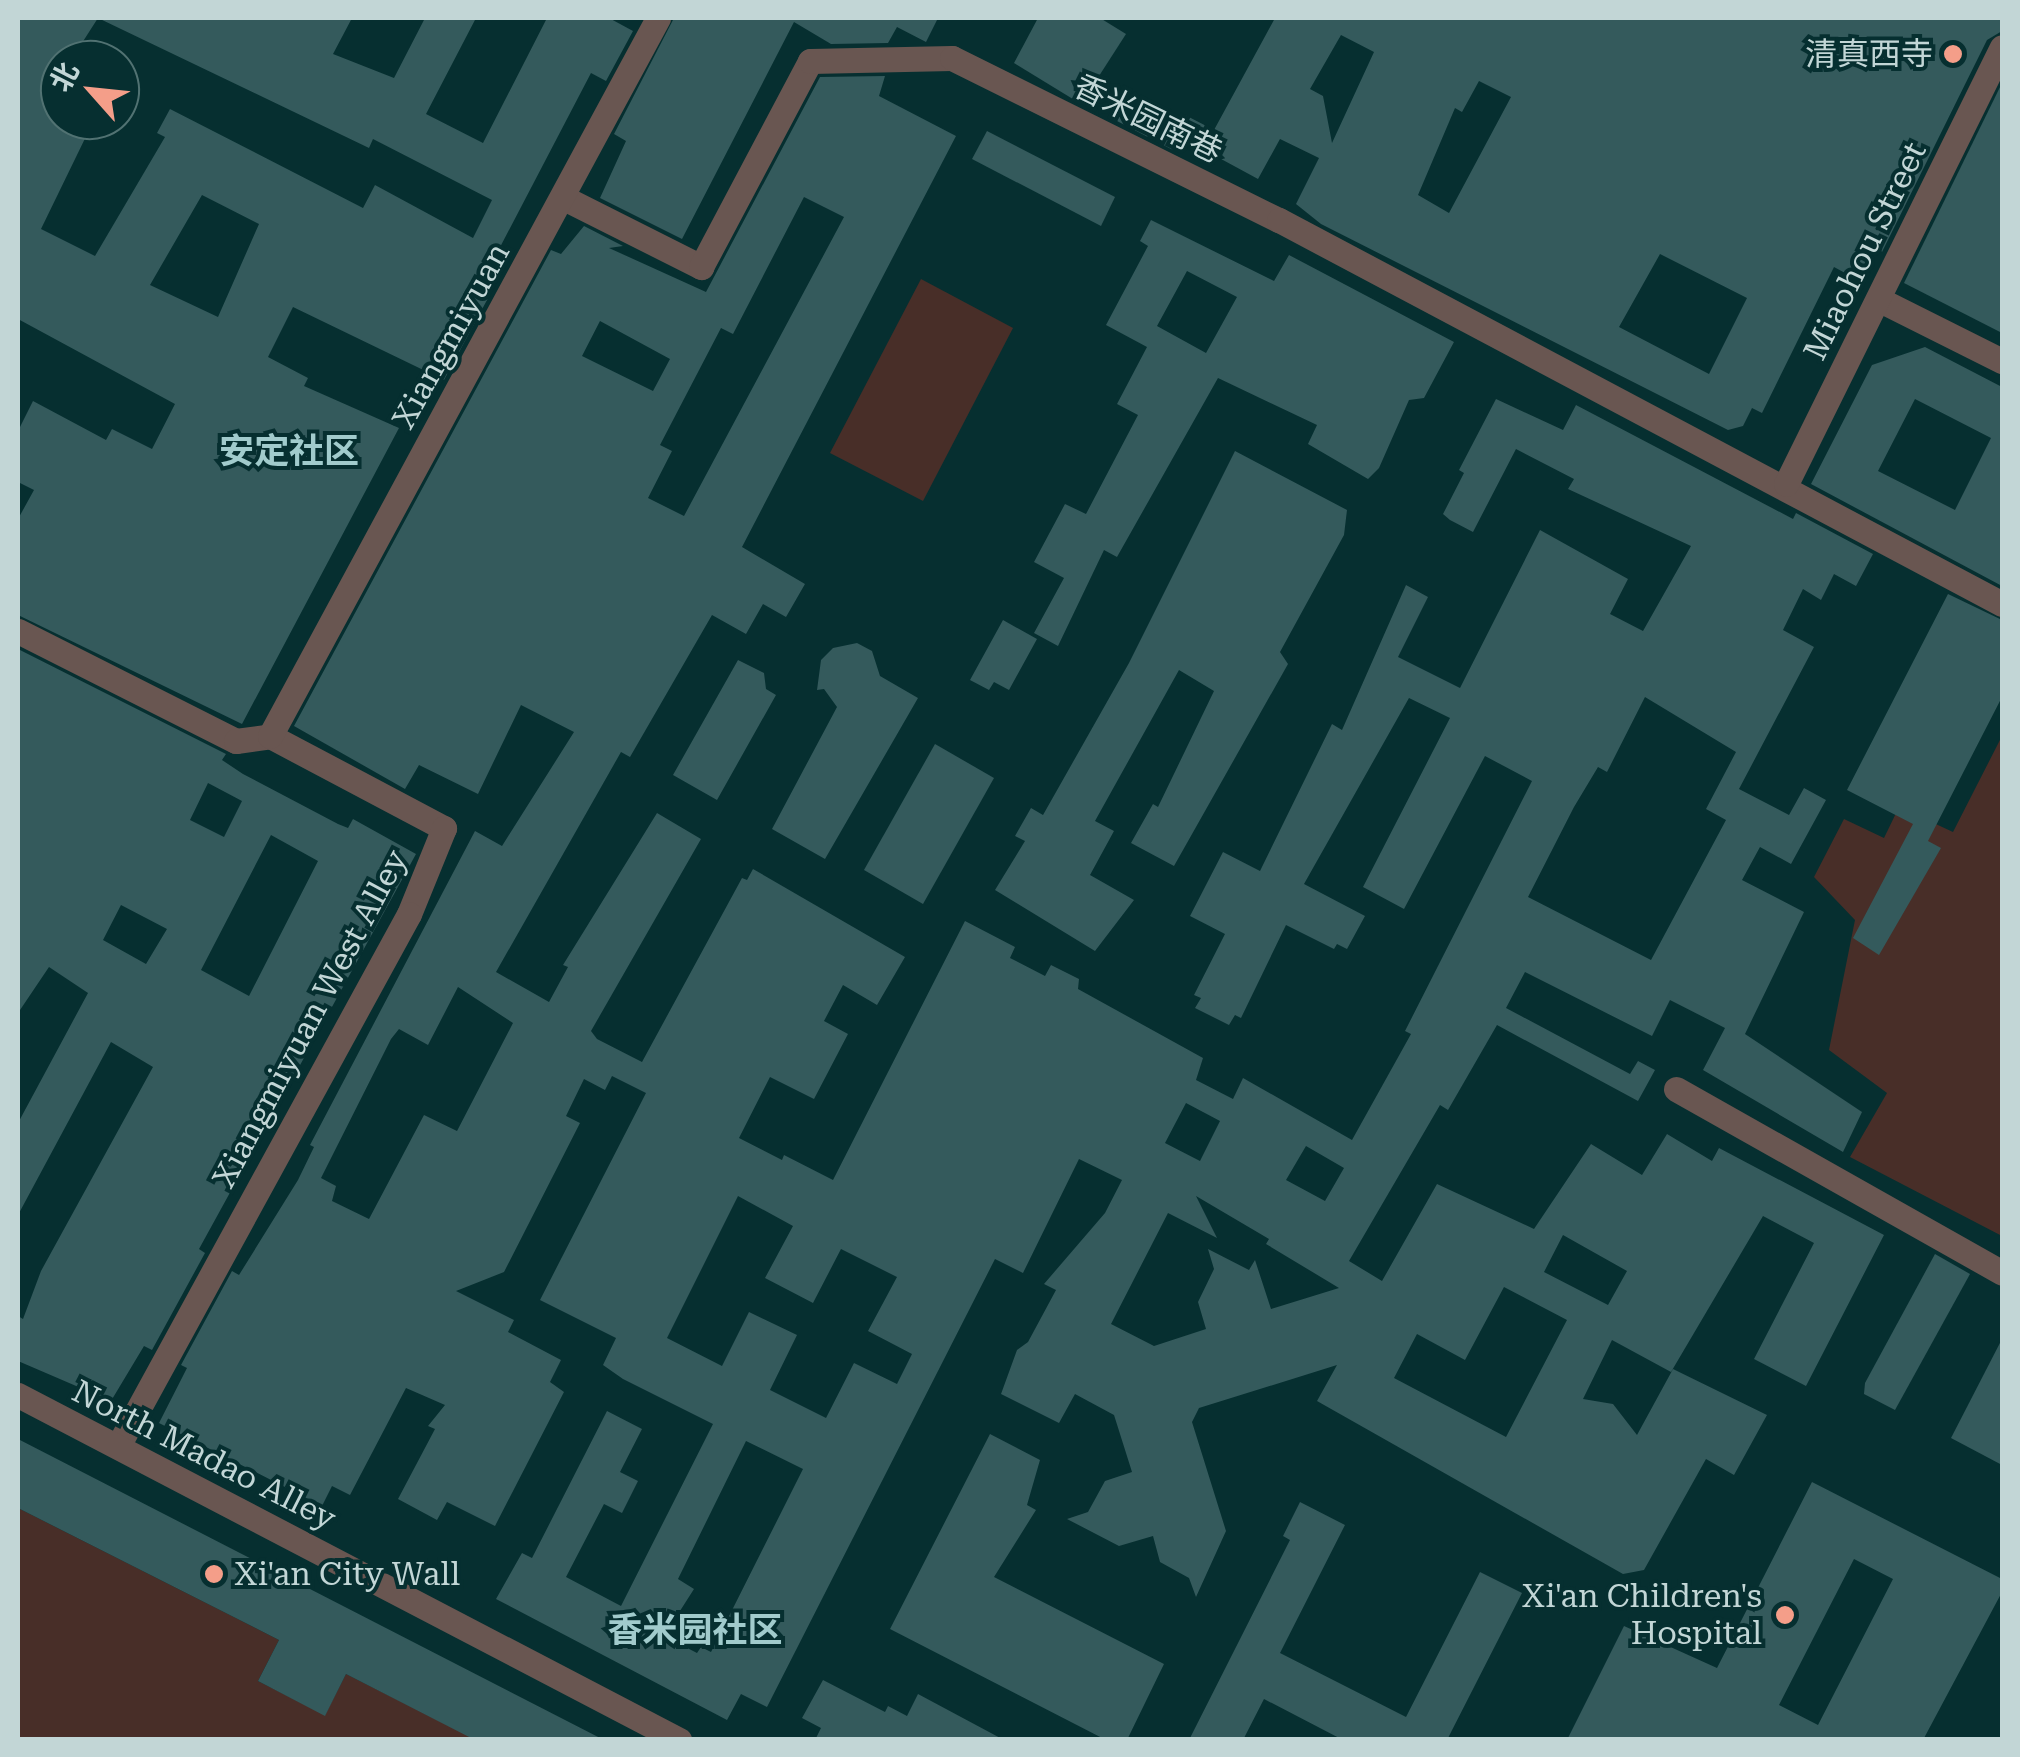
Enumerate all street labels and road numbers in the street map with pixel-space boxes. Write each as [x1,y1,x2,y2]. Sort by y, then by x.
street label: 香米园南巷 [1068,67,1228,171]
street label: Miaohou Street [1796,136,1934,366]
street label: Xiangmiyuan [384,236,518,436]
street label: Xiangmiyuan West Alley [204,843,416,1195]
street label: North Madao Alley [66,1372,342,1538]

